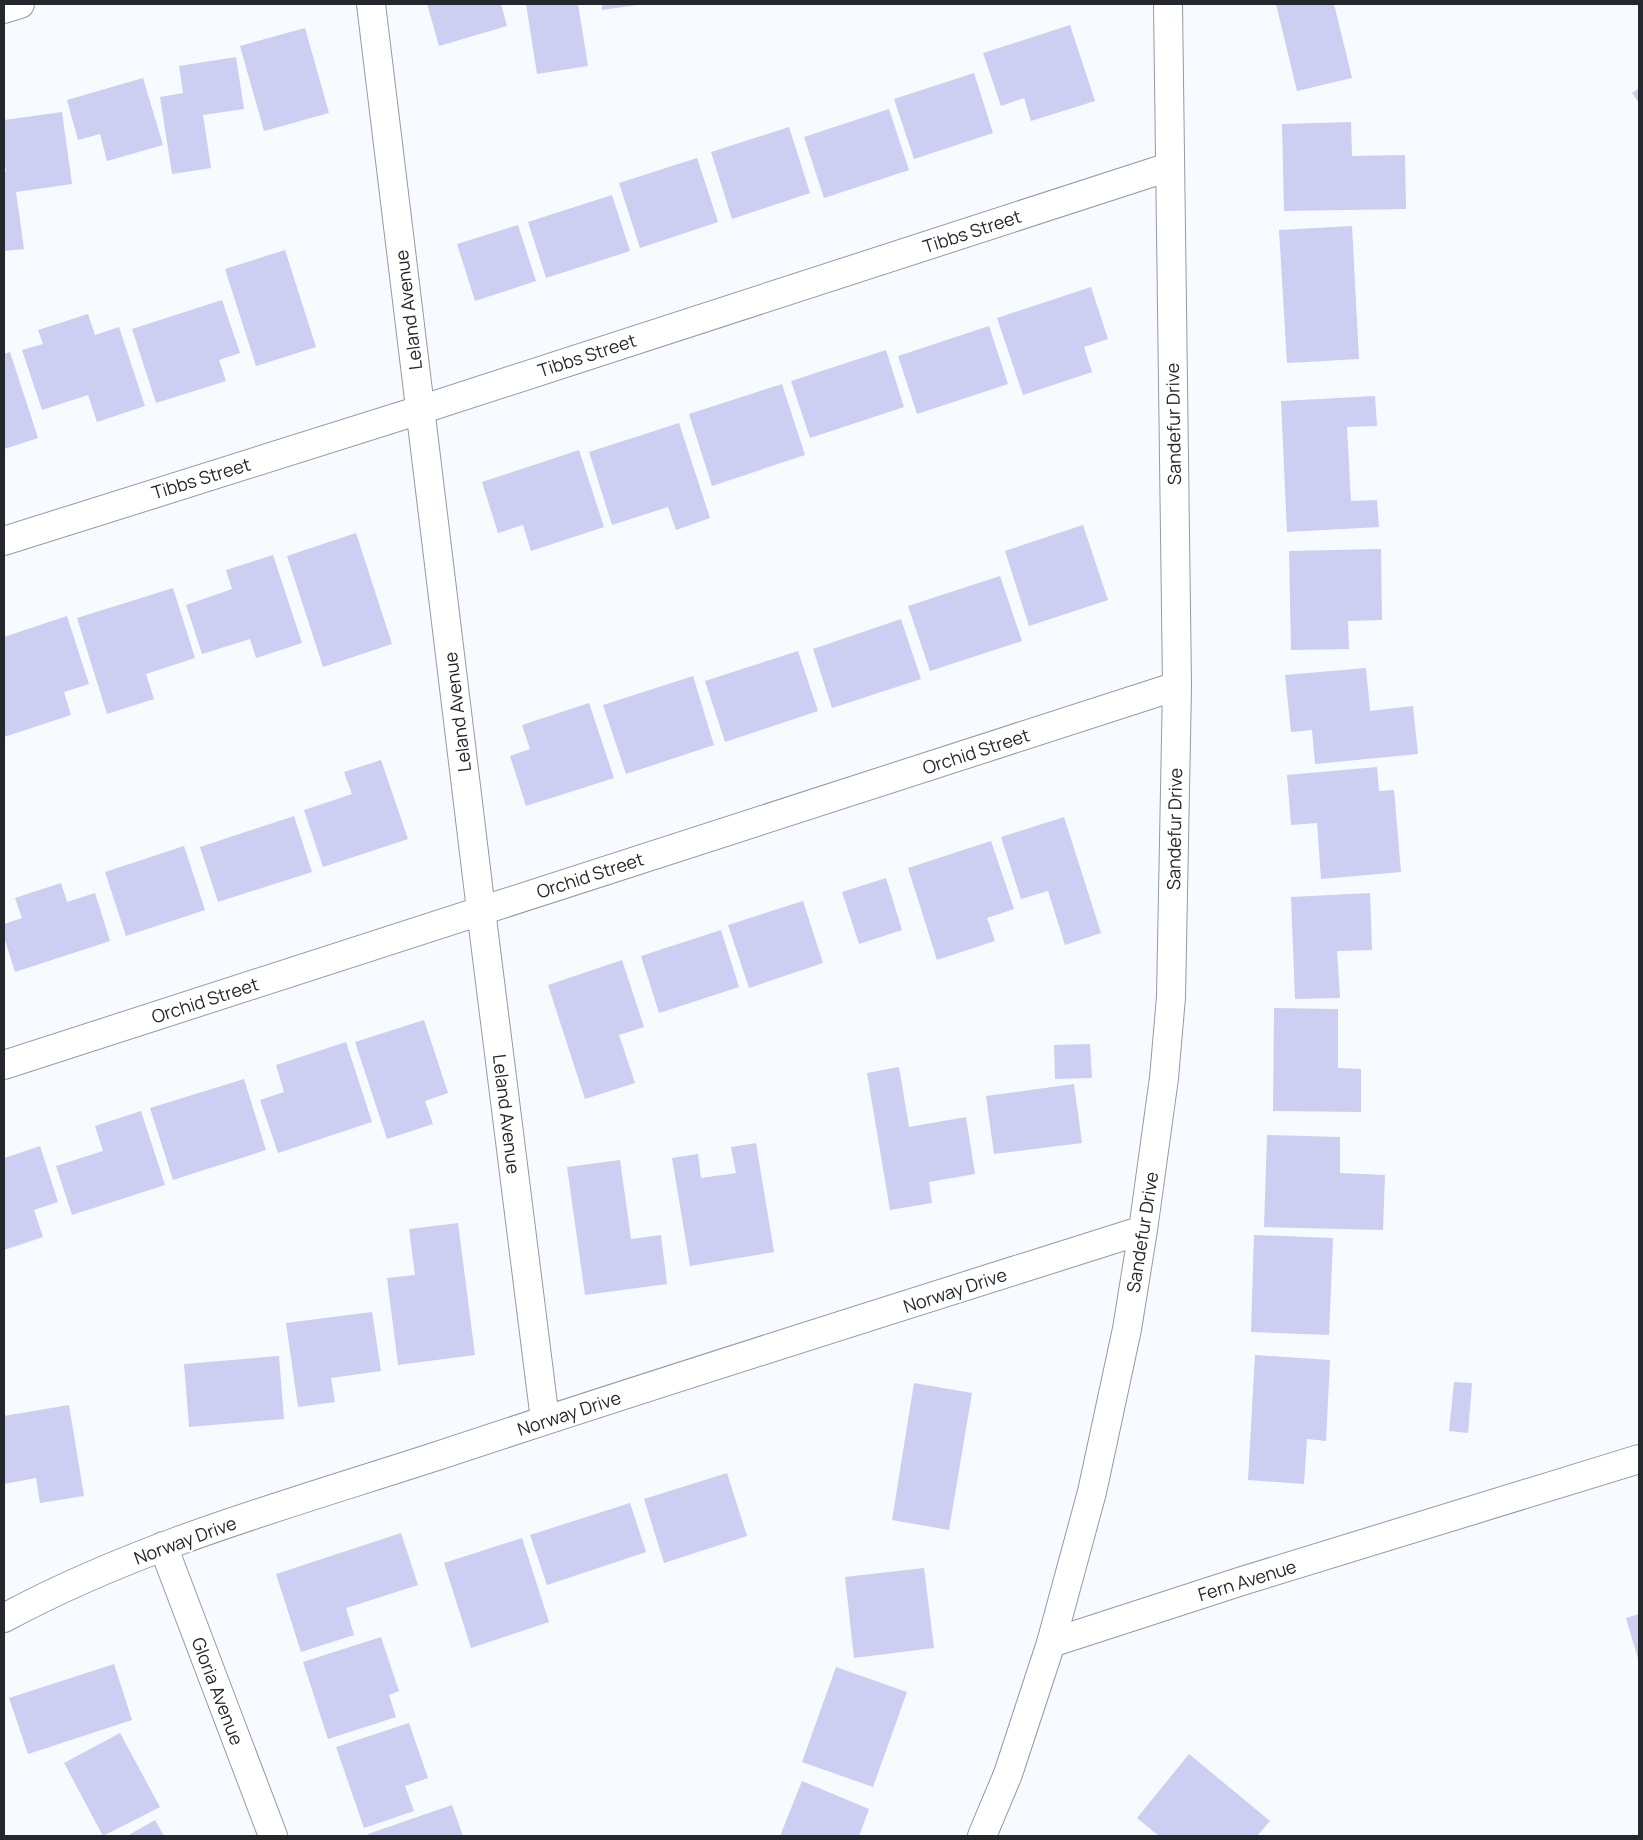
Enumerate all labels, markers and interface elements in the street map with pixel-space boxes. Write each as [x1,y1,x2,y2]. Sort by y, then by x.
street label: Tibbs Street [920,204,1024,258]
street label: Leland Avenue [389,249,427,371]
street label: Tibbs Street [535,328,639,382]
street label: Sandefur Drive [1160,363,1186,485]
street label: Tibbs Street [149,452,253,504]
street label: Leland Avenue [438,651,476,773]
street label: Orchid Street [919,722,1033,780]
street label: Sandefur Drive [1161,768,1187,890]
street label: Orchid Street [533,846,647,904]
street label: Orchid Street [148,971,262,1029]
street label: Leland Avenue [488,1053,526,1175]
street label: Sandefur Drive [1121,1170,1163,1294]
street label: Norway Drive [900,1262,1010,1318]
street label: Norway Drive [514,1385,624,1441]
street label: Norway Drive [130,1510,240,1570]
street label: Fern Avenue [1195,1554,1299,1606]
street label: Gloria Avenue [186,1634,250,1748]

